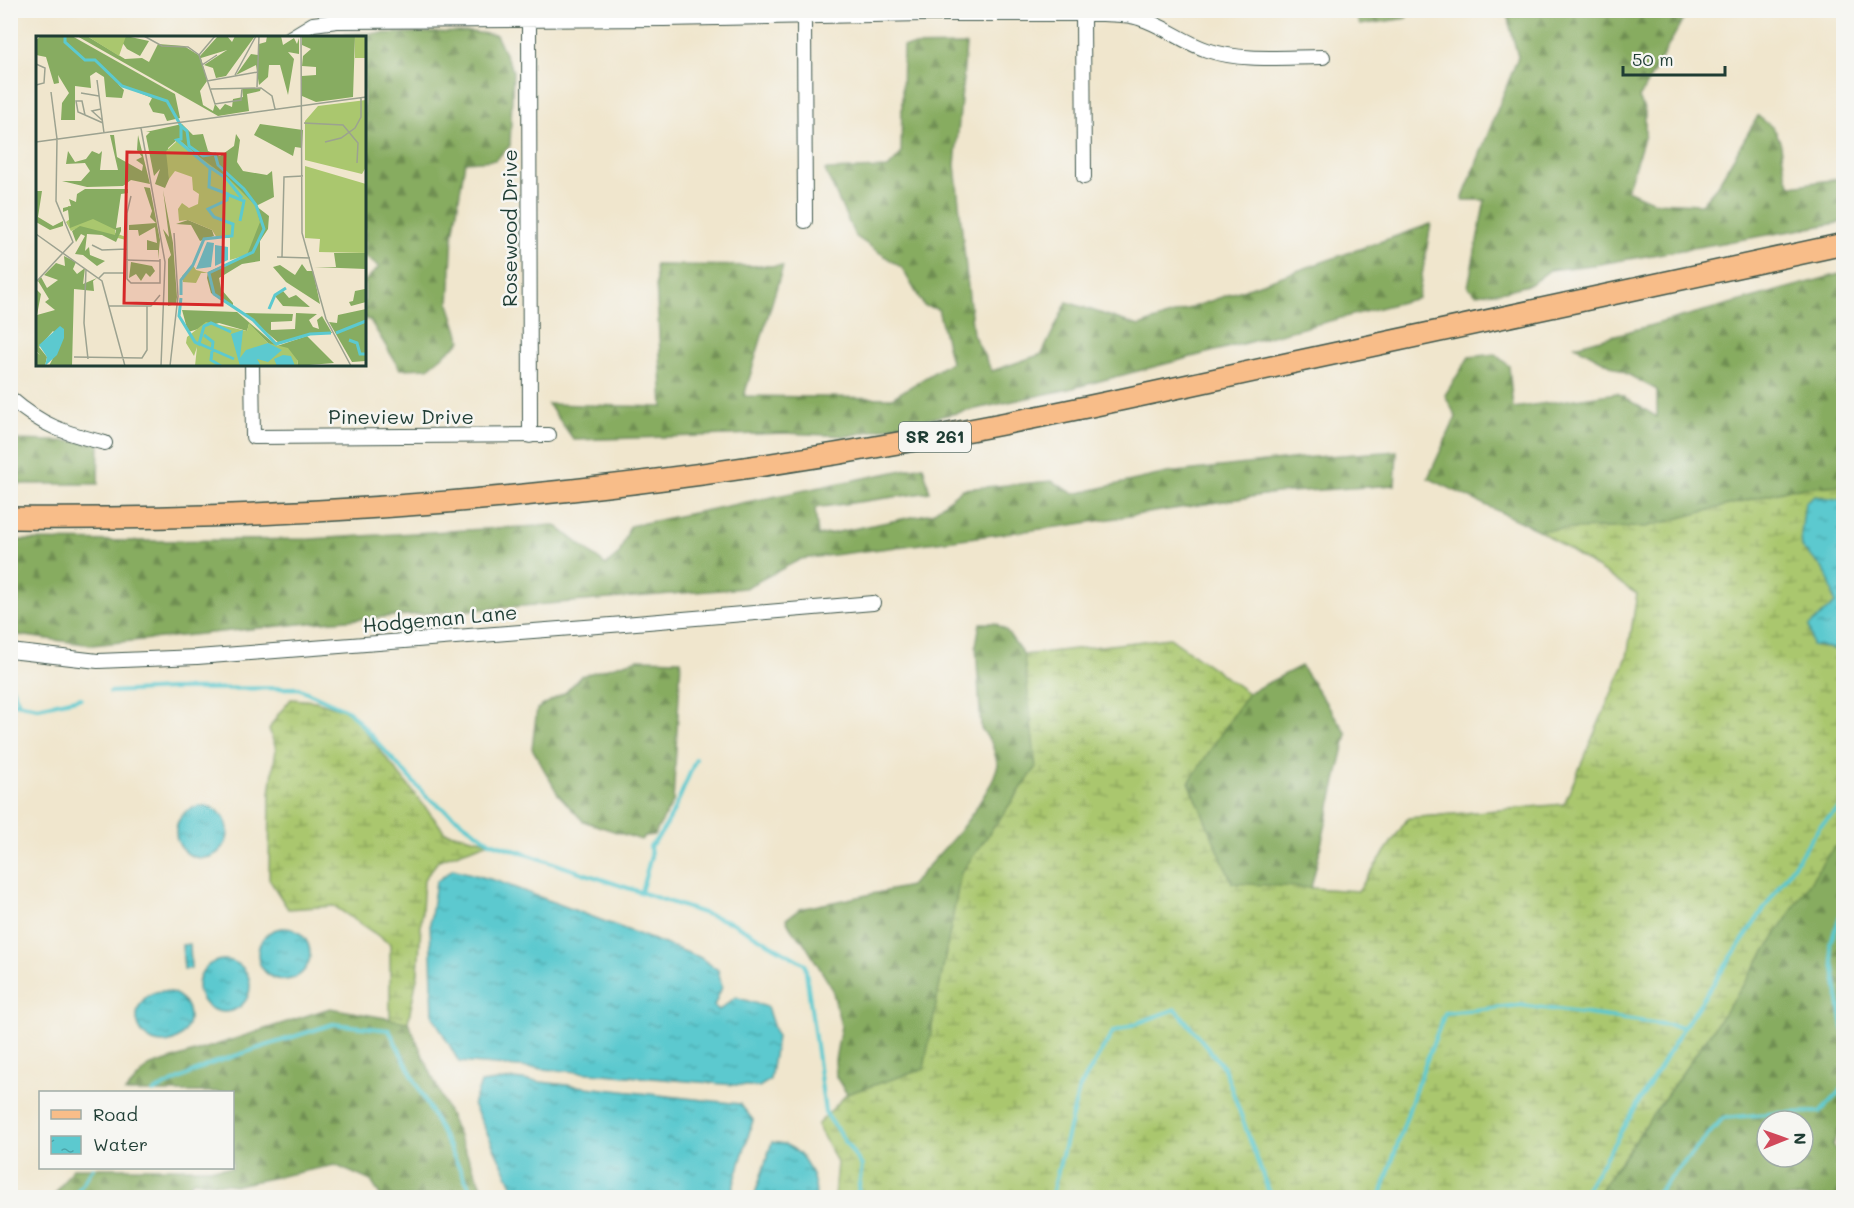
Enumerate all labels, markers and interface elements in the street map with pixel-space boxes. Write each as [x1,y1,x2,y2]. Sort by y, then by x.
inset map [36,36,366,366]
scale bar [1623,39,1725,77]
text: 50 m [1632,47,1674,71]
street label: Rosewood Drive [496,149,522,307]
street label: Pineview Drive [328,403,474,429]
road number: SR 261 [899,422,971,452]
street label: Hodgeman Lane [362,598,518,638]
legend [39,1091,234,1169]
text: Road [93,1102,138,1126]
north arrow [1755,1109,1815,1169]
text: Water [93,1132,148,1156]
text: N [1790,1132,1811,1145]

